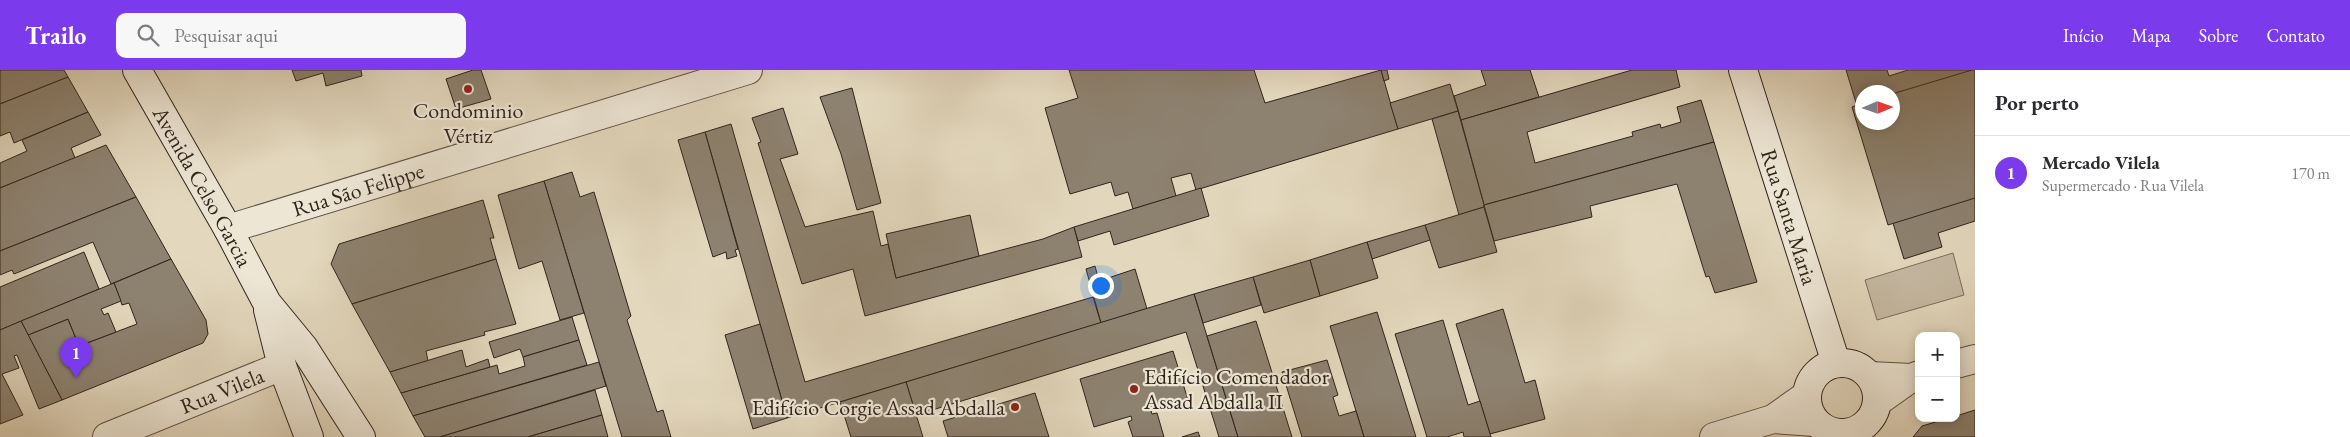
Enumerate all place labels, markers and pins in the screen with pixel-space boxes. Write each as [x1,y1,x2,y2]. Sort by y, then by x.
marker: Condominio Vértiz [462,83,474,95]
place label: Condominio Vértiz [413,96,523,150]
pin: 1 [60,337,92,378]
place label: Edifício Comendador Assad Abdalla II [1143,362,1330,416]
marker: Edifício Comendador Assad Abdalla II [1128,383,1140,395]
place label: Edifício Corgie Assad Abdalla [752,393,1005,422]
marker: Edifício Corgie Assad Abdalla [1009,401,1021,413]

